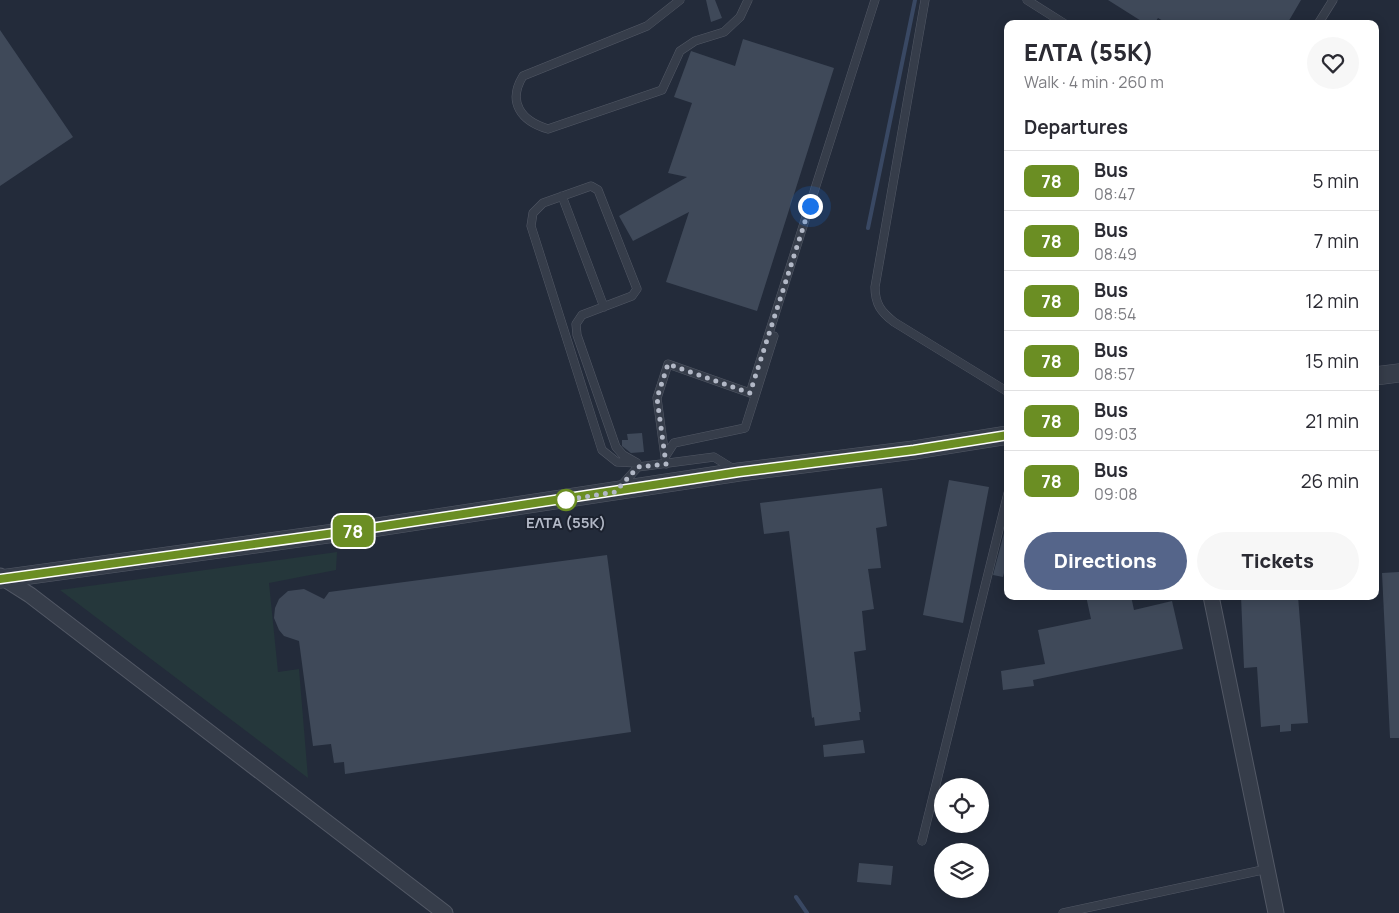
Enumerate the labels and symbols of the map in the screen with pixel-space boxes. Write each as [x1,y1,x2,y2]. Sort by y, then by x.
your location [798,194,823,219]
marker: ΕΛΤΑ (55Κ) [555,489,577,511]
place label: ΕΛΤΑ (55Κ) [526,512,606,533]
line badge: 78 [330,515,376,547]

